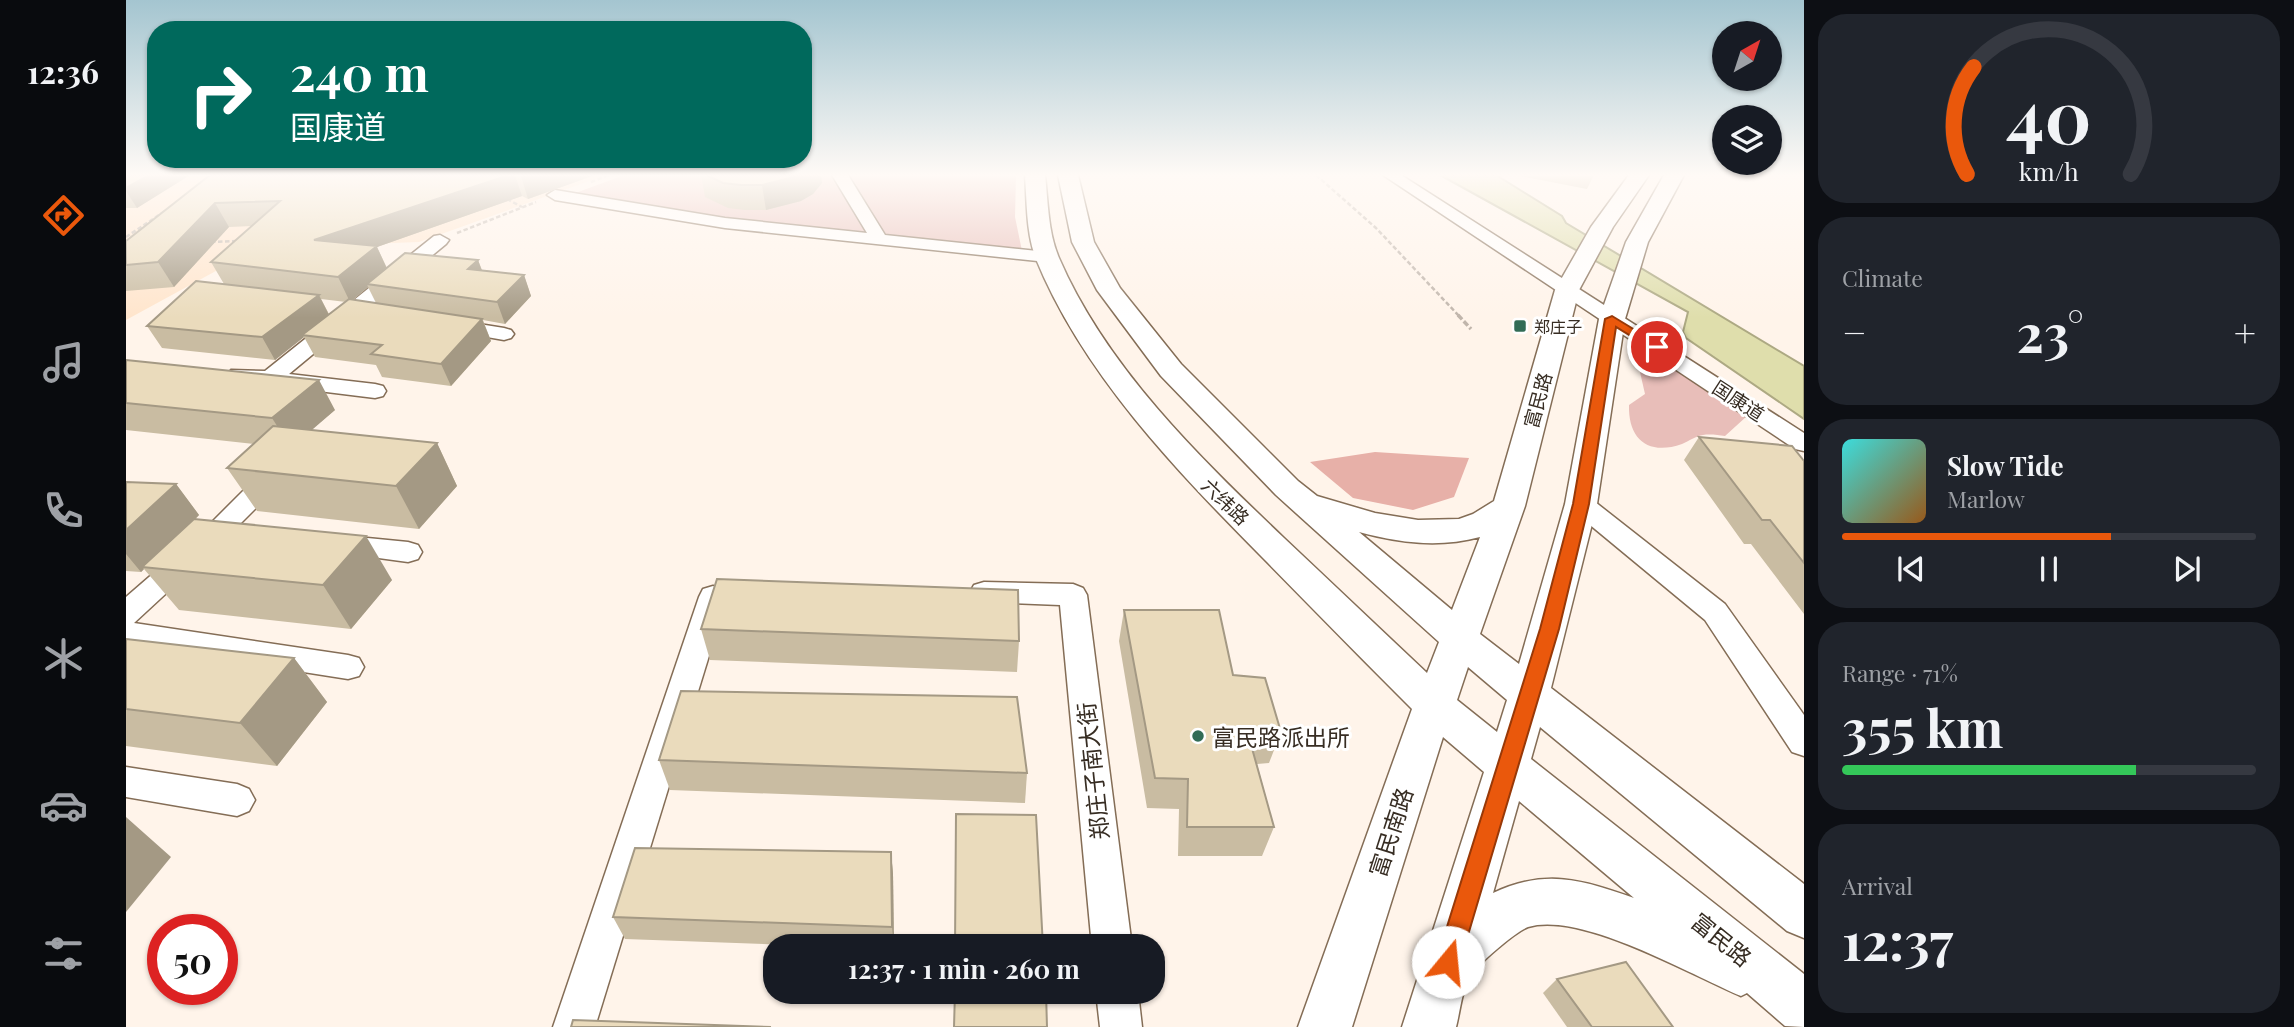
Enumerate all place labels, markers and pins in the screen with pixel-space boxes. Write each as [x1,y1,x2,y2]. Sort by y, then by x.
place label: 郑庄子 [1534,316,1582,337]
pin [1627,317,1687,377]
marker: 郑庄子 [1512,318,1528,334]
place label: 富民路派出所 [1212,721,1350,752]
marker: 富民路派出所 [1190,728,1206,744]

